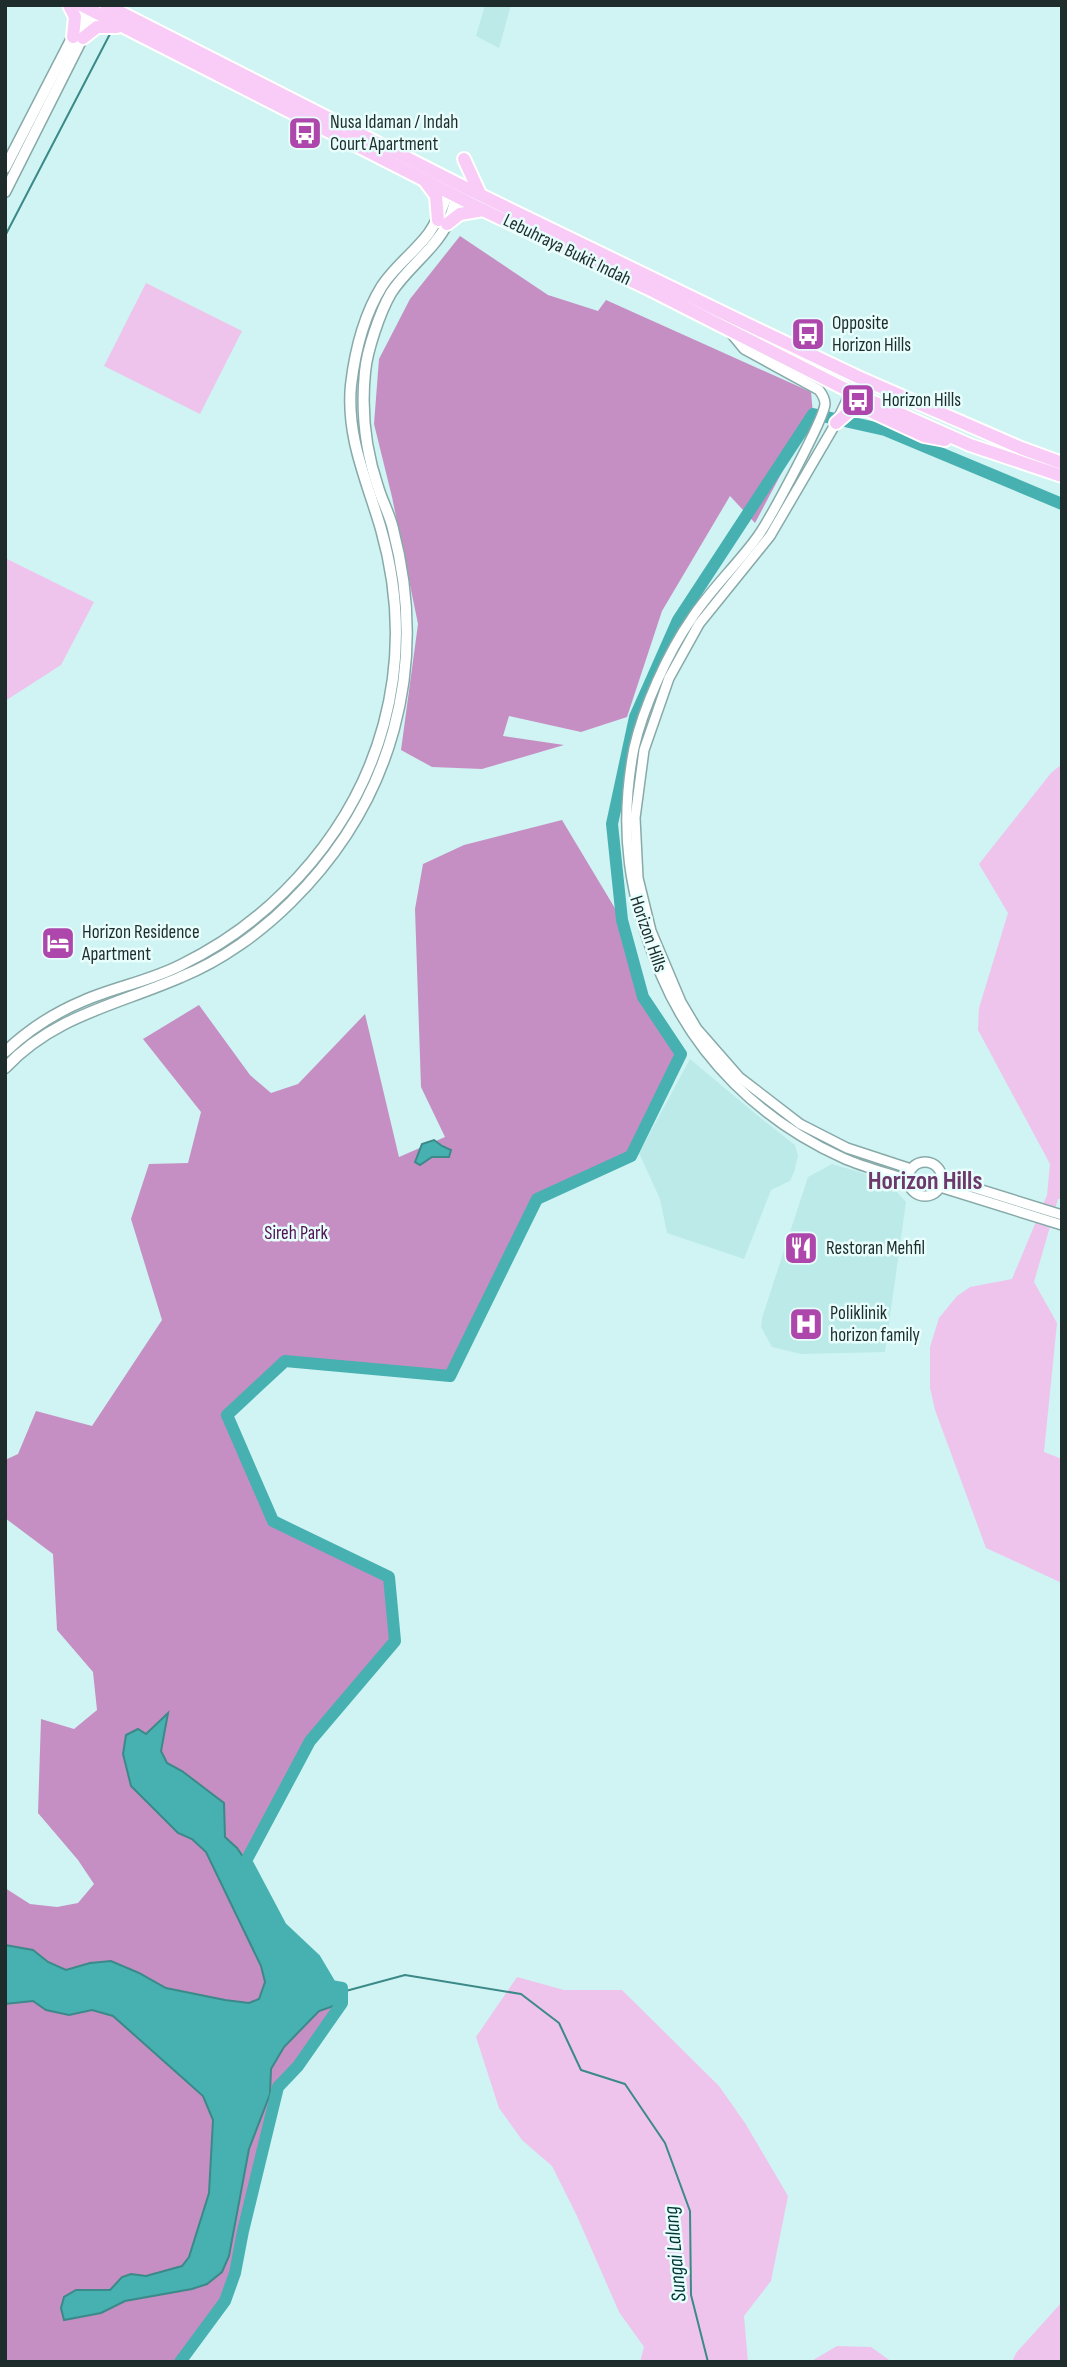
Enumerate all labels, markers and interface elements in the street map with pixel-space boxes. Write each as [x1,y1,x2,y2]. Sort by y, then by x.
place label: Nusa Idaman / Indah Court Apartment [330,111,458,156]
bus stop icon: Nusa Idaman / Indah Court Apartment [286,114,324,152]
street label: Lebuhraya Bukit Indah [499,209,635,291]
place label: Opposite Horizon Hills [832,312,911,357]
bus stop icon: Opposite Horizon Hills [789,315,827,353]
bus stop icon: Horizon Hills [839,381,877,419]
place label: Horizon Hills [882,389,961,412]
street label: Horizon Hills [624,893,672,975]
place label: Horizon Residence Apartment [81,921,200,966]
hotel icon: Horizon Residence Apartment [39,924,77,962]
district label: Horizon Hills [868,1166,982,1197]
park label: Sireh Park [264,1222,328,1245]
restaurant icon: Restoran Mehfil [782,1229,820,1267]
place label: Restoran Mehfil [826,1237,925,1260]
place label: Poliklinik horizon family [830,1302,920,1347]
hospital icon: Poliklinik horizon family [787,1305,825,1343]
water label: Sungai Lalang [658,2205,692,2303]

